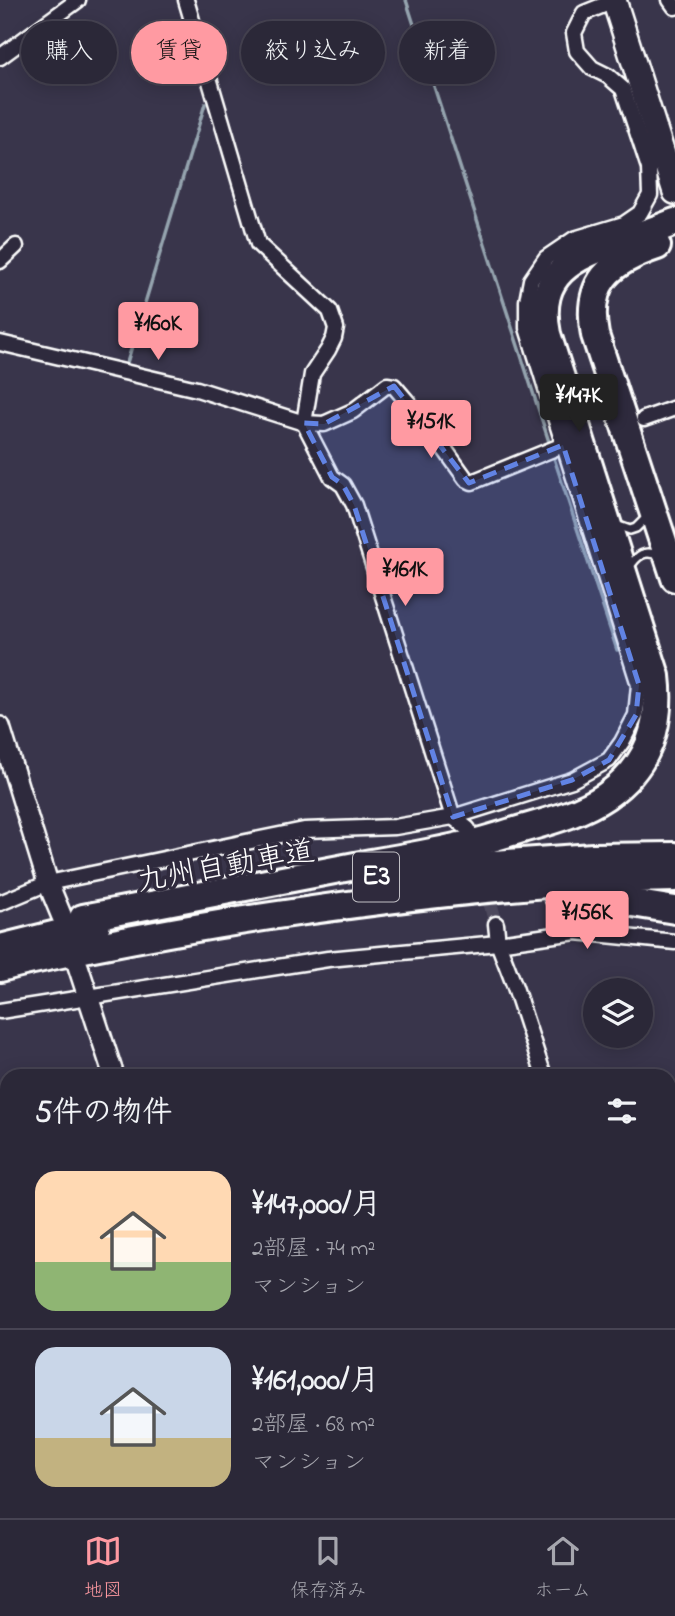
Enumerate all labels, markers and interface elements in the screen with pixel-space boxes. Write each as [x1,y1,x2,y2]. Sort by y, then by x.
chip: 購入 [21,21,117,84]
chip: 賃貸 [131,21,227,84]
chip: 絞り込み [241,21,385,84]
chip: 新着 [399,21,495,84]
pin: ¥160K [109,302,207,362]
text: ¥160K [134,308,182,341]
pin: ¥147K [530,374,628,434]
text: ¥147K [556,380,602,413]
pin: ¥151K [382,400,480,460]
text: ¥151K [407,406,455,439]
pin: ¥161K [356,548,454,608]
text: ¥161K [383,554,427,587]
street label: 九州自動車道 [134,831,318,905]
road number: E3 [353,852,399,902]
pin: ¥156K [538,892,636,951]
text: ¥156K [562,897,612,930]
map controls [583,978,653,1048]
button: layers [583,978,653,1048]
text: 5件の物件 [35,1092,172,1136]
icon: filters [603,1092,641,1130]
text: ¥147,000/月 [252,1184,381,1228]
icon: home [91,1199,175,1283]
text: 2部屋 · 74 m² [252,1233,375,1266]
text: マンション [252,1271,366,1304]
text: ¥161,000/月 [252,1360,379,1404]
icon: home [91,1375,175,1459]
text: 2部屋 · 68 m² [252,1409,375,1442]
text: マンション [252,1447,366,1480]
tab: 地図 [84,1532,122,1605]
tab: 保存済み [290,1532,366,1605]
tab: ホーム [535,1532,591,1605]

